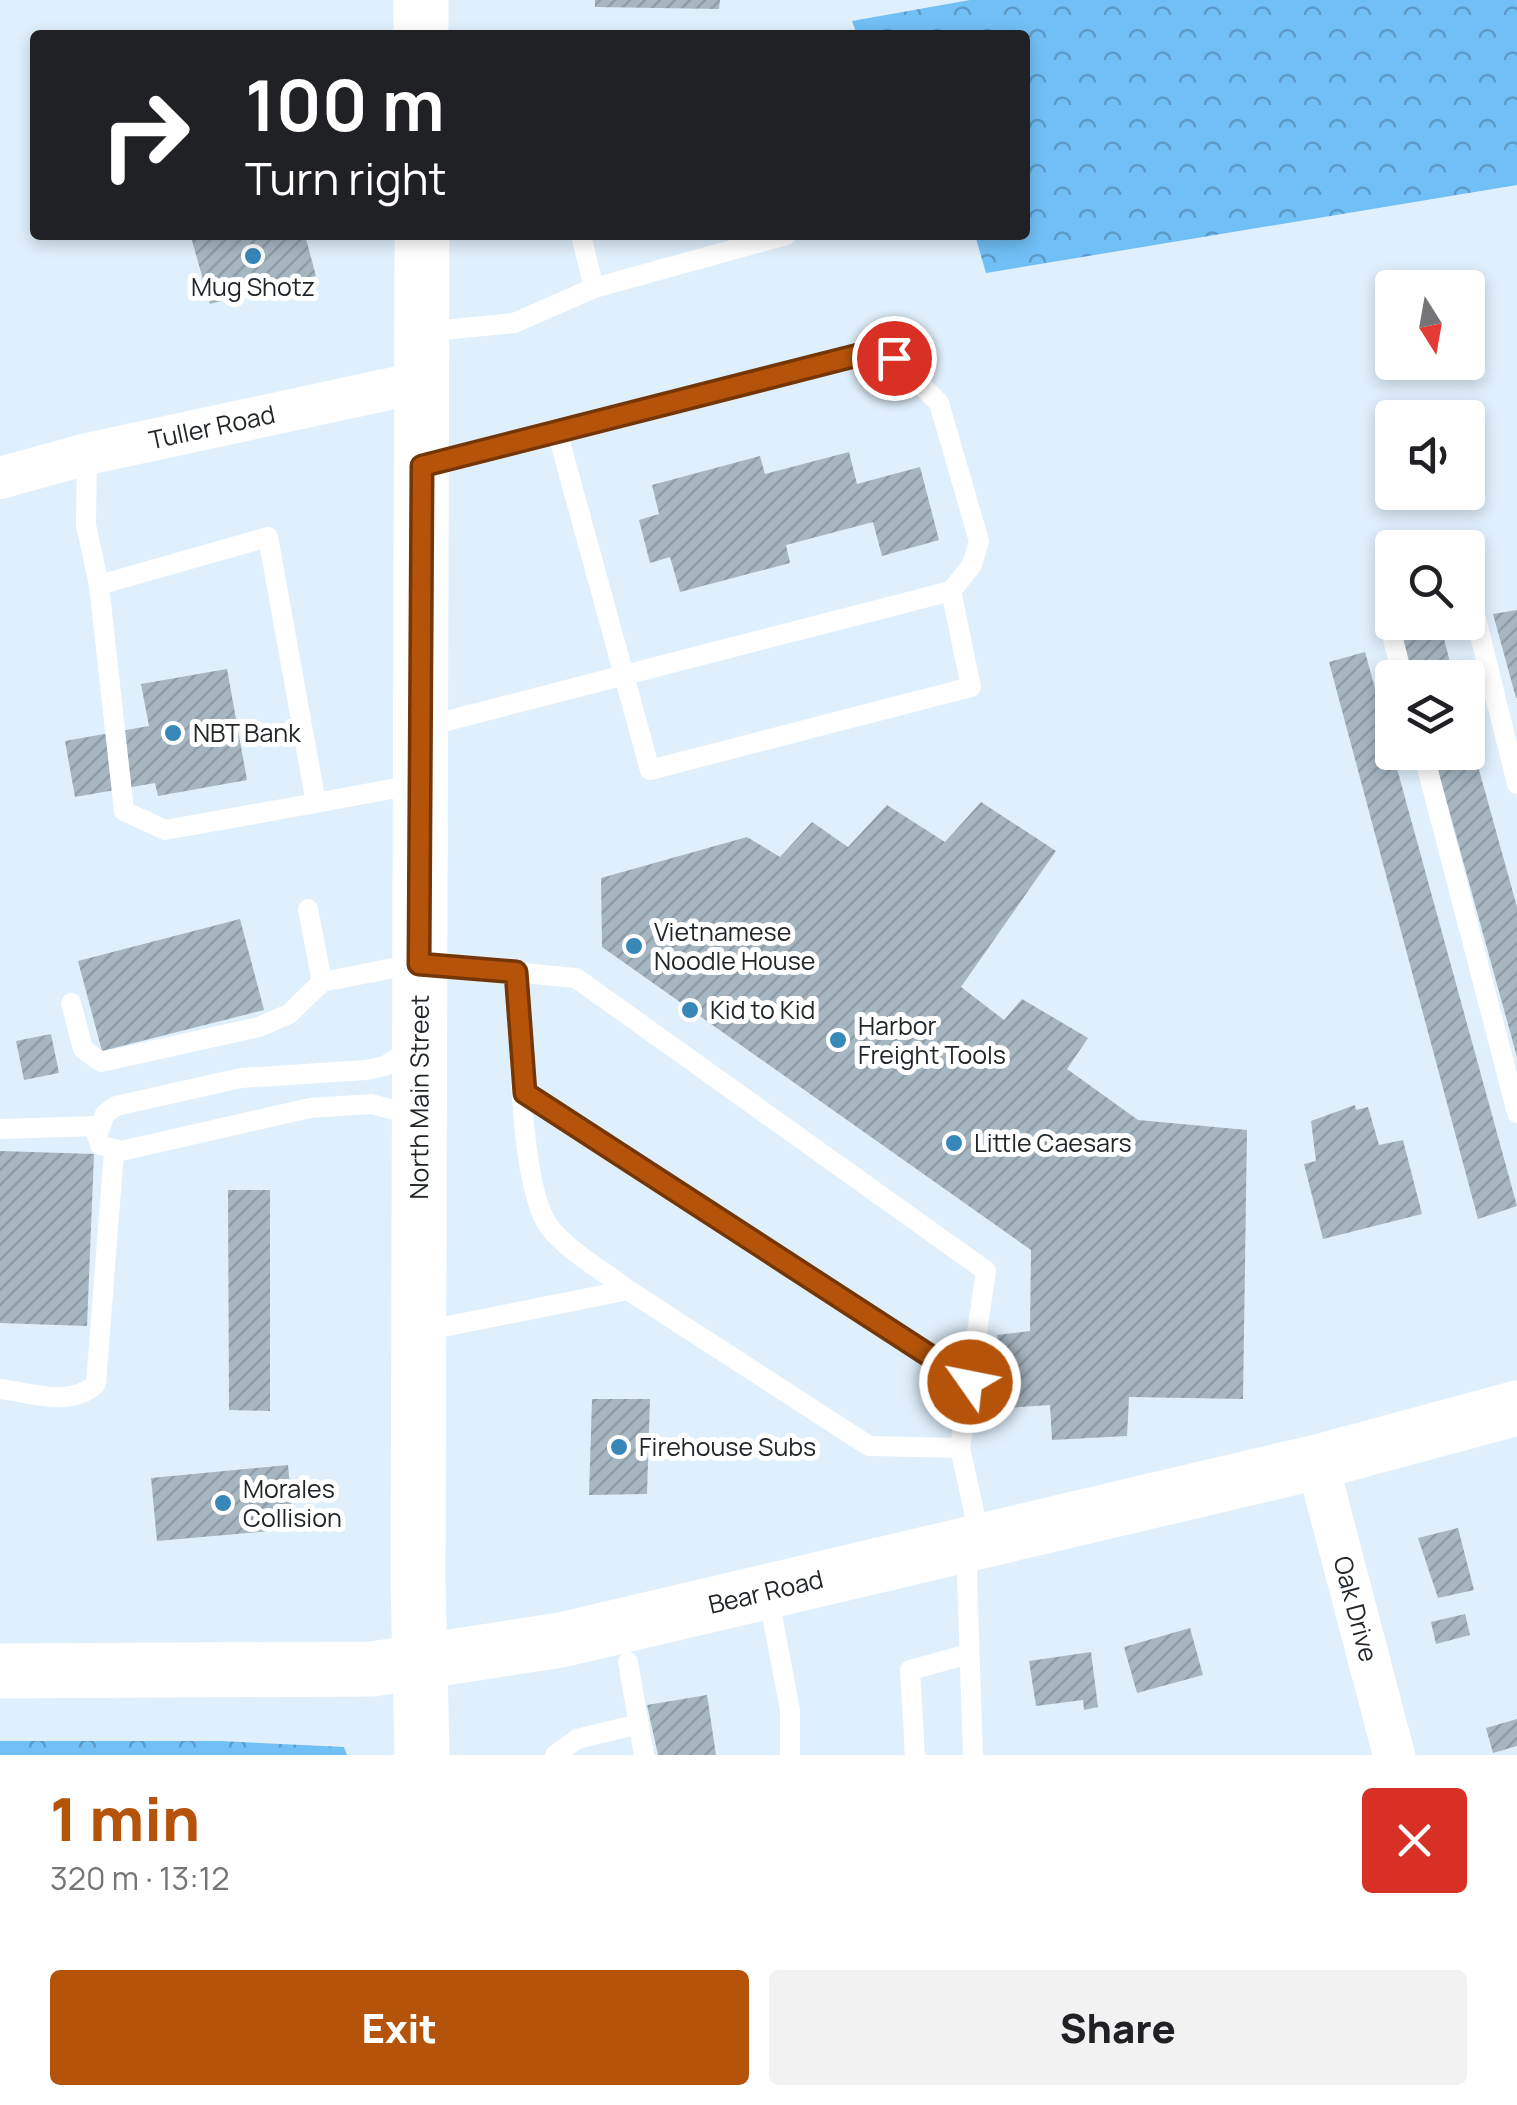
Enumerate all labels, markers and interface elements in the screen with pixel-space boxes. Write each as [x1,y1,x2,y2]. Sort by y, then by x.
text: 100 m [245,56,445,152]
icon: right [80,70,210,200]
text: Turn right [245,147,446,209]
marker: Mug Shotz [242,245,264,267]
place label: Mug Shotz [191,269,315,304]
north arrow [1375,270,1485,380]
map controls [1375,270,1485,770]
pin [852,316,937,401]
icon: arrive [867,331,922,386]
street label: Tuller Road [145,396,278,457]
button: sound [1375,400,1485,510]
button: search [1375,530,1485,640]
button: layers [1375,660,1485,770]
place label: NBT Bank [193,715,301,750]
marker: NBT Bank [162,722,184,744]
place label: Vietnamese Noodle House [654,914,815,978]
marker: Vietnamese Noodle House [623,935,645,957]
place label: Kid to Kid [710,992,815,1027]
street label: North Main Street [401,995,437,1200]
marker: Kid to Kid [679,999,701,1021]
place label: Harbor Freight Tools [858,1008,1006,1072]
marker: Harbor Freight Tools [827,1029,849,1051]
place label: Little Caesars [974,1125,1132,1160]
marker: Little Caesars [943,1132,965,1154]
position arrow [918,1330,1022,1434]
place label: Firehouse Subs [639,1429,816,1464]
marker: Firehouse Subs [608,1436,630,1458]
place label: Morales Collision [243,1471,342,1535]
marker: Morales Collision [212,1492,234,1514]
street label: Oak Drive [1325,1552,1387,1666]
street label: Bear Road [705,1561,827,1622]
text: 1 min [50,1777,200,1859]
button: close [1362,1788,1467,1893]
text: 320 m · 13:12 [50,1856,230,1900]
button: Exit [50,1970,749,2085]
button: Share [769,1970,1467,2085]

